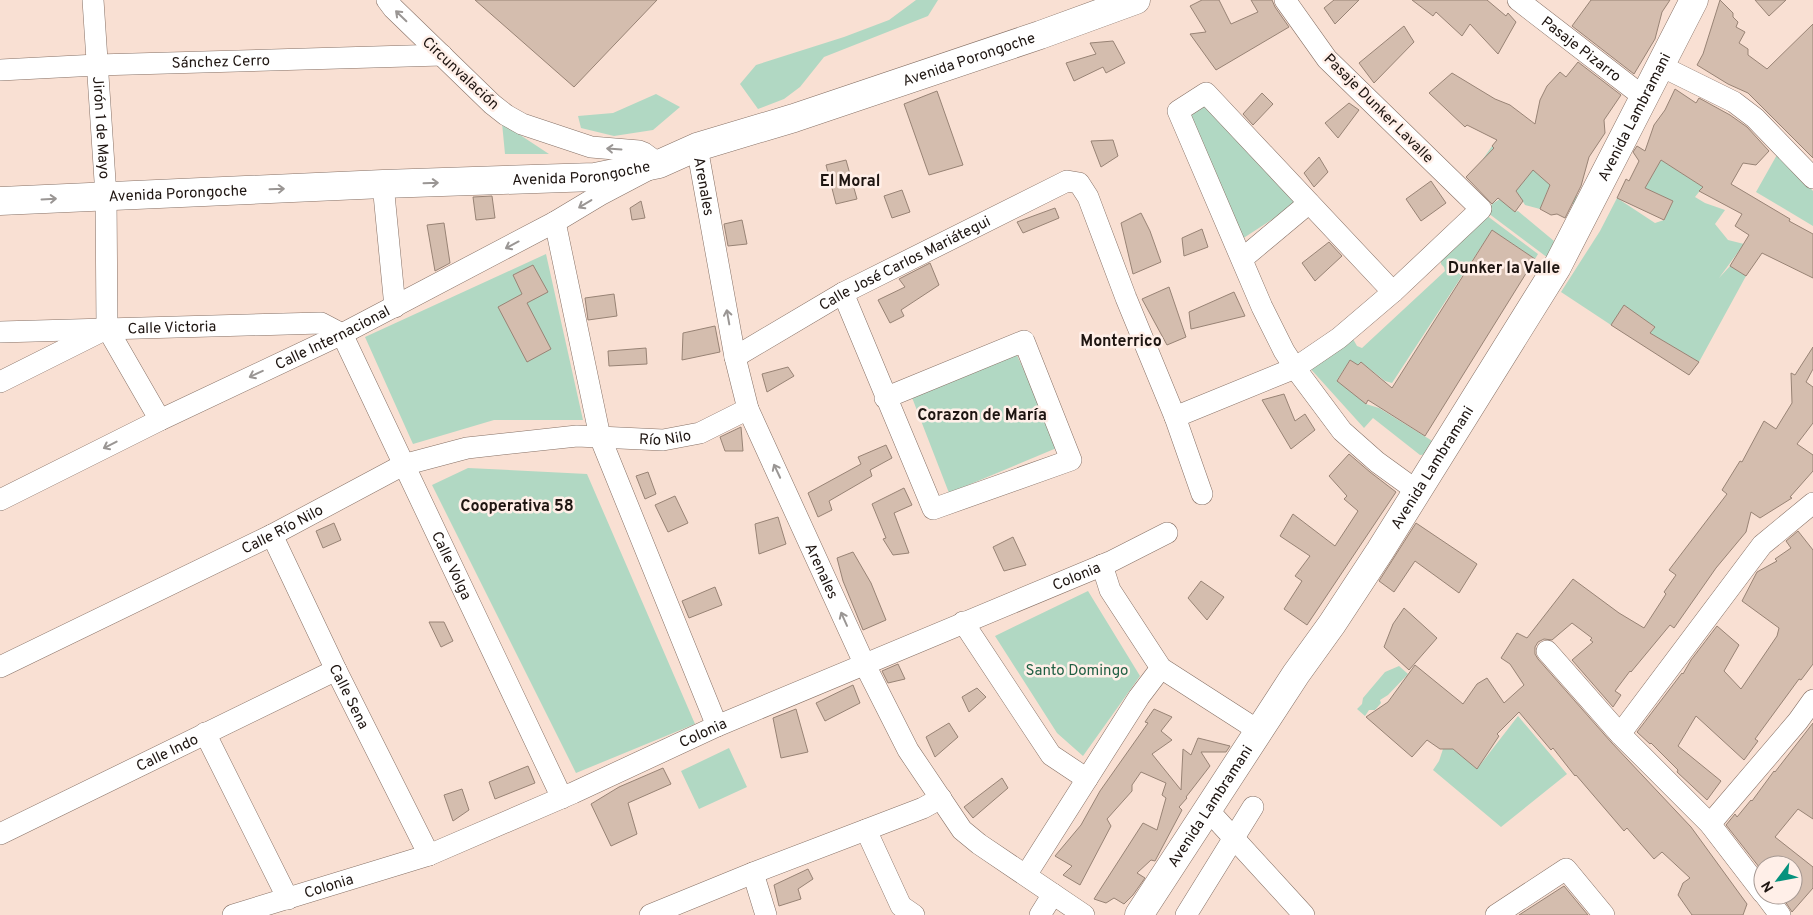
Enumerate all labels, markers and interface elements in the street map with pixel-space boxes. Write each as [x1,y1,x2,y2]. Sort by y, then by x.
one-way arrow [395,10,407,22]
street label: Pasaje Pizarro [1537,13,1624,87]
street label: Avenida Porongoche [900,29,1038,92]
street label: Circunvalación [417,33,503,115]
street label: Pasaje Dunker Lavalle [1319,50,1437,168]
street label: Avenida Lambramani [1595,50,1676,185]
street label: Sánchez Cerro [171,52,270,74]
street label: Jirón 1 de Mayo [87,76,113,180]
one-way arrow [606,144,622,154]
street label: Arenales [688,156,717,217]
street label: Avenida Porongoche [512,158,652,191]
district label: El Moral [820,172,880,192]
one-way arrow [423,178,439,187]
street label: Avenida Porongoche [108,182,248,207]
one-way arrow [269,184,285,193]
one-way arrow [40,194,56,203]
one-way arrow [579,199,593,209]
street label: Calle José Carlos Mariátegui [816,213,994,316]
one-way arrow [505,240,520,250]
district label: Dunker la Valle [1448,259,1560,279]
street label: Calle Internacional [273,302,394,375]
one-way arrow [722,309,732,325]
street label: Calle Victoria [127,318,217,339]
district label: Monterrico [1080,332,1162,352]
one-way arrow [249,370,264,380]
street label: Avenida Lambramani [1388,403,1479,533]
district label: Corazon de María [917,406,1047,426]
street label: Río Nilo [638,427,693,451]
one-way arrow [103,441,118,450]
one-way arrow [771,464,781,479]
district label: Cooperativa 58 [460,497,574,517]
street label: Calle Río Nilo [239,501,327,559]
street label: Calle Volga [426,529,475,603]
street label: Arenales [800,541,842,602]
street label: Colonia [1050,559,1104,596]
one-way arrow [838,612,848,627]
street label: Calle Sena [324,661,372,733]
park label: Santo Domingo [1025,662,1129,681]
street label: Colonia [677,715,730,753]
street label: Calle Indo [134,731,202,777]
street label: Avenida Lambramani [1165,742,1258,871]
north arrow [1753,855,1803,905]
street label: Colonia [302,871,356,904]
text: N [1758,877,1778,895]

